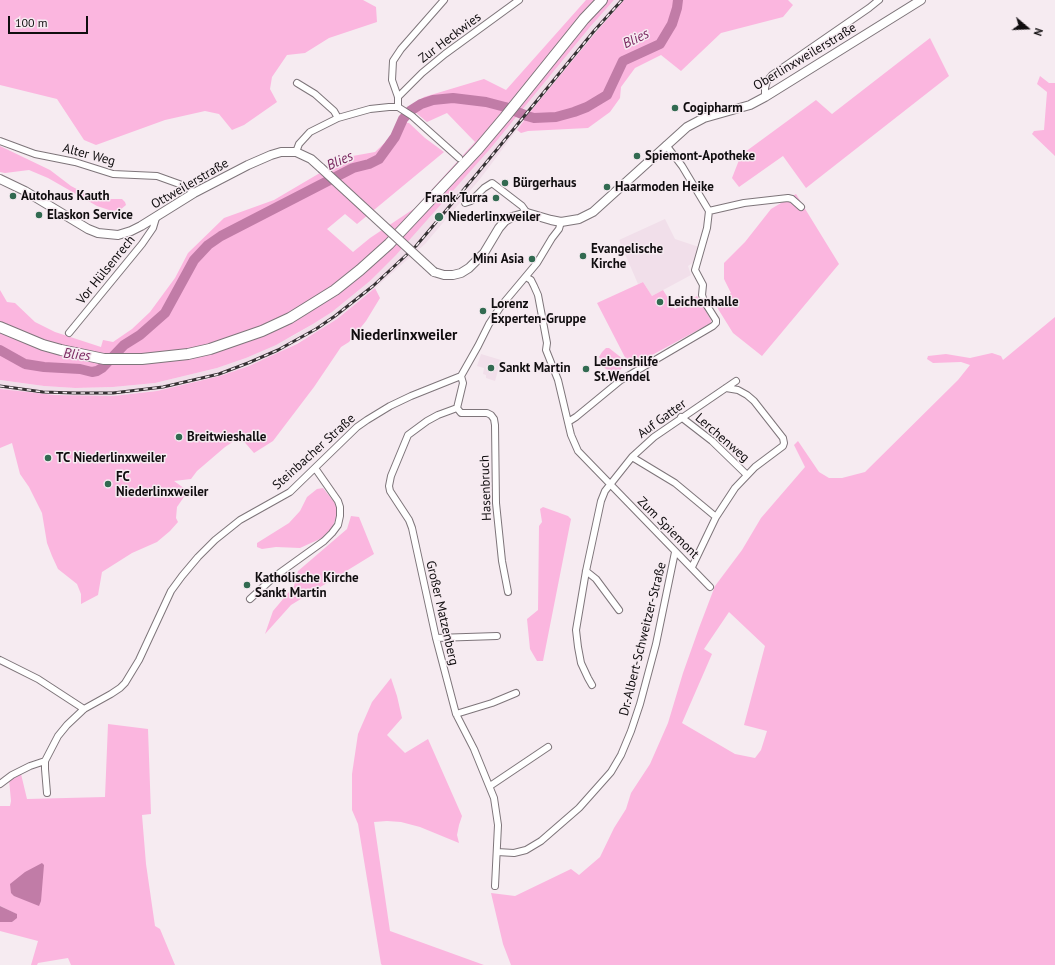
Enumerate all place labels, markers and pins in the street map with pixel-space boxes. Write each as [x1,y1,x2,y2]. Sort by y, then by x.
place label: Cogipharm [683,100,743,116]
marker: Cogipharm [670,103,680,113]
place label: Spiemont-Apotheke [645,148,755,164]
marker: Spiemont-Apotheke [632,151,642,161]
place label: Bürgerhaus [513,175,576,191]
marker: Bürgerhaus [500,178,510,188]
place label: Haarmoden Heike [615,179,714,195]
marker: Haarmoden Heike [602,182,612,192]
place label: Autohaus Kauth [21,188,109,204]
place label: Frank Turra [425,190,488,206]
marker: Autohaus Kauth [8,191,18,201]
marker: Frank Turra [491,193,501,203]
place label: Elaskon Service [47,207,133,223]
place label: Niederlinxweiler [448,209,540,225]
marker: Elaskon Service [34,210,44,220]
marker: Niederlinxweiler [433,211,445,223]
place label: Evangelische Kirche [591,241,663,272]
place label: Mini Asia [473,251,524,267]
marker: Evangelische Kirche [578,251,588,261]
marker: Mini Asia [527,254,537,264]
place label: Leichenhalle [668,294,739,310]
place label: Lorenz Experten-Gruppe [491,296,586,327]
marker: Leichenhalle [655,297,665,307]
marker: Lorenz Experten-Gruppe [478,306,488,316]
place label: Lebenshilfe St.Wendel [594,354,658,385]
place label: Sankt Martin [499,360,571,376]
marker: Sankt Martin [486,363,496,373]
marker: Lebenshilfe St.Wendel [581,364,591,374]
place label: Breitwieshalle [187,429,266,445]
marker: Breitwieshalle [174,432,184,442]
place label: TC Niederlinxweiler [56,450,166,466]
marker: TC Niederlinxweiler [43,453,53,463]
place label: FC Niederlinxweiler [116,469,208,500]
marker: FC Niederlinxweiler [103,479,113,489]
place label: Katholische Kirche Sankt Martin [255,570,359,601]
marker: Katholische Kirche Sankt Martin [242,580,252,590]

